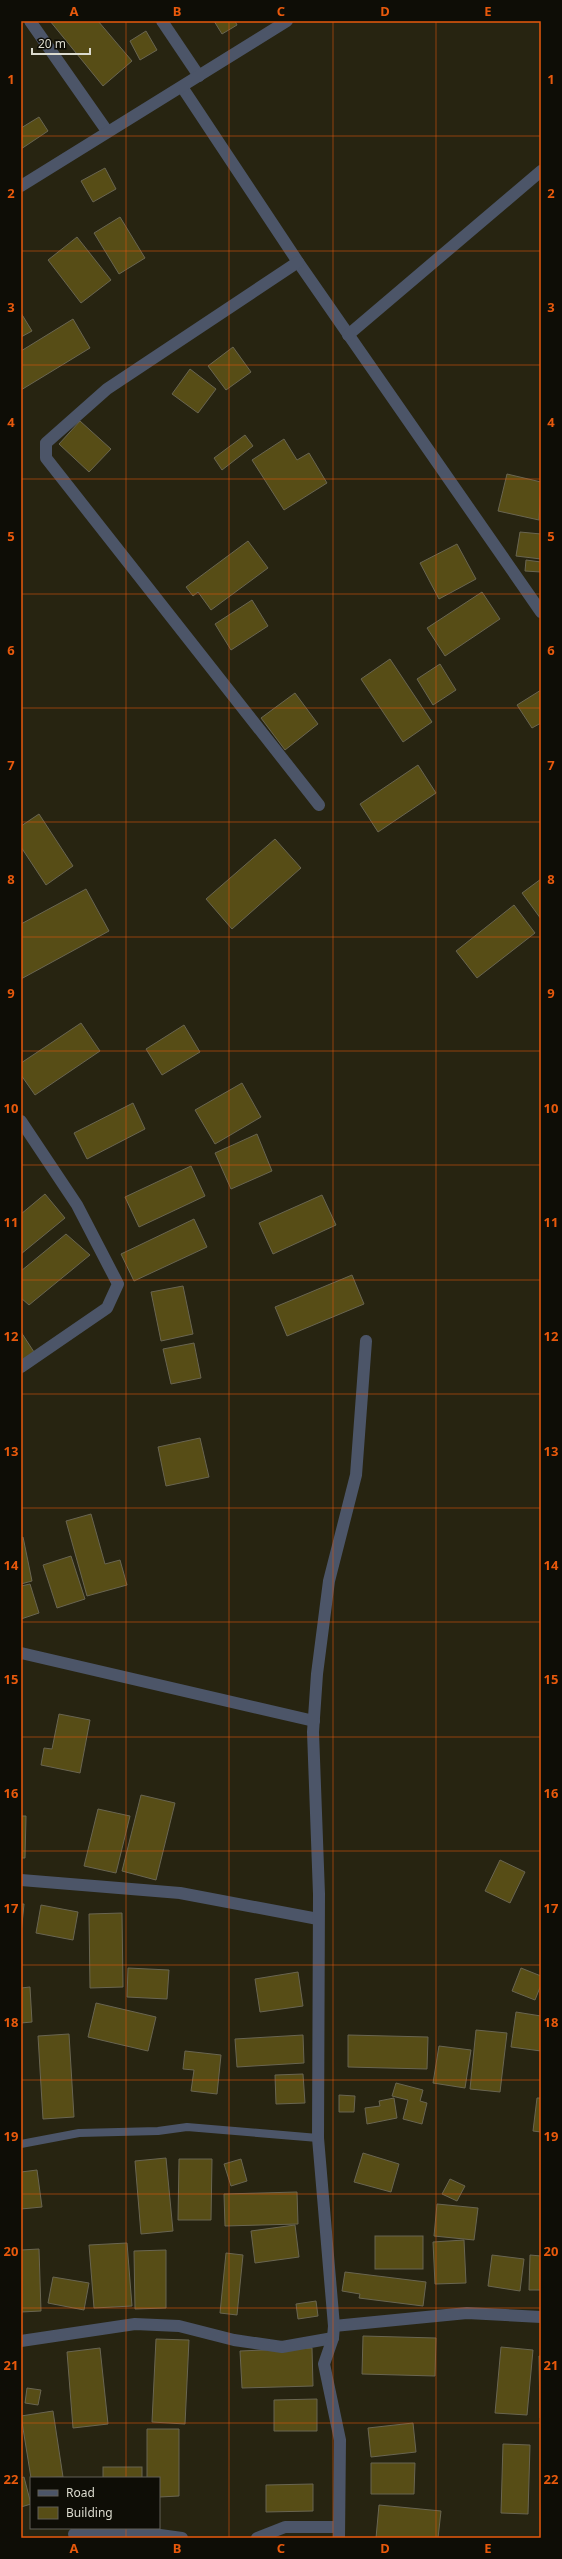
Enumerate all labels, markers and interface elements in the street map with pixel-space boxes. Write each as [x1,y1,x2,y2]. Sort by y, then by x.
text: A [70,2,79,20]
text: B [173,2,181,20]
text: C [277,2,285,20]
text: D [380,2,390,20]
text: E [484,2,492,20]
scale bar [32,30,90,56]
text: 20 m [38,35,66,52]
text: 1 [7,70,15,88]
text: 1 [547,70,555,88]
text: 2 [7,184,15,202]
text: 2 [547,184,555,202]
text: 3 [7,298,15,316]
text: 3 [547,298,555,316]
text: 4 [7,413,15,431]
text: 4 [547,413,555,431]
text: 5 [7,527,15,545]
text: 5 [547,527,555,545]
text: 6 [7,641,15,659]
text: 6 [547,641,555,659]
text: 7 [7,756,15,774]
text: 7 [547,756,555,774]
text: 8 [7,870,15,888]
text: 8 [547,870,555,888]
text: 9 [7,984,15,1002]
text: 9 [547,984,555,1002]
text: 10 [4,1099,18,1117]
text: 10 [544,1099,558,1117]
text: 11 [4,1213,18,1231]
text: 11 [544,1213,558,1231]
text: 12 [4,1327,18,1345]
text: 12 [544,1327,558,1345]
text: 13 [4,1442,18,1460]
text: 13 [544,1442,558,1460]
text: 14 [4,1556,19,1574]
text: 14 [544,1556,559,1574]
text: 15 [4,1670,18,1688]
text: 15 [544,1670,558,1688]
text: 16 [4,1784,18,1802]
text: 16 [544,1784,558,1802]
text: 17 [4,1899,18,1917]
text: 17 [544,1899,558,1917]
text: 18 [4,2013,18,2031]
text: 18 [544,2013,558,2031]
text: 19 [4,2127,18,2145]
text: 19 [544,2127,558,2145]
text: 20 [4,2242,18,2260]
text: 20 [544,2242,558,2260]
text: 21 [4,2356,18,2374]
text: 21 [544,2356,558,2374]
text: 22 [4,2470,18,2488]
text: 22 [544,2470,558,2488]
legend [30,2477,160,2529]
text: Road [66,2484,95,2501]
text: Building [66,2504,113,2521]
text: A [70,2539,79,2557]
text: B [173,2539,181,2557]
text: C [277,2539,285,2557]
text: D [380,2539,390,2557]
text: E [484,2539,492,2557]

